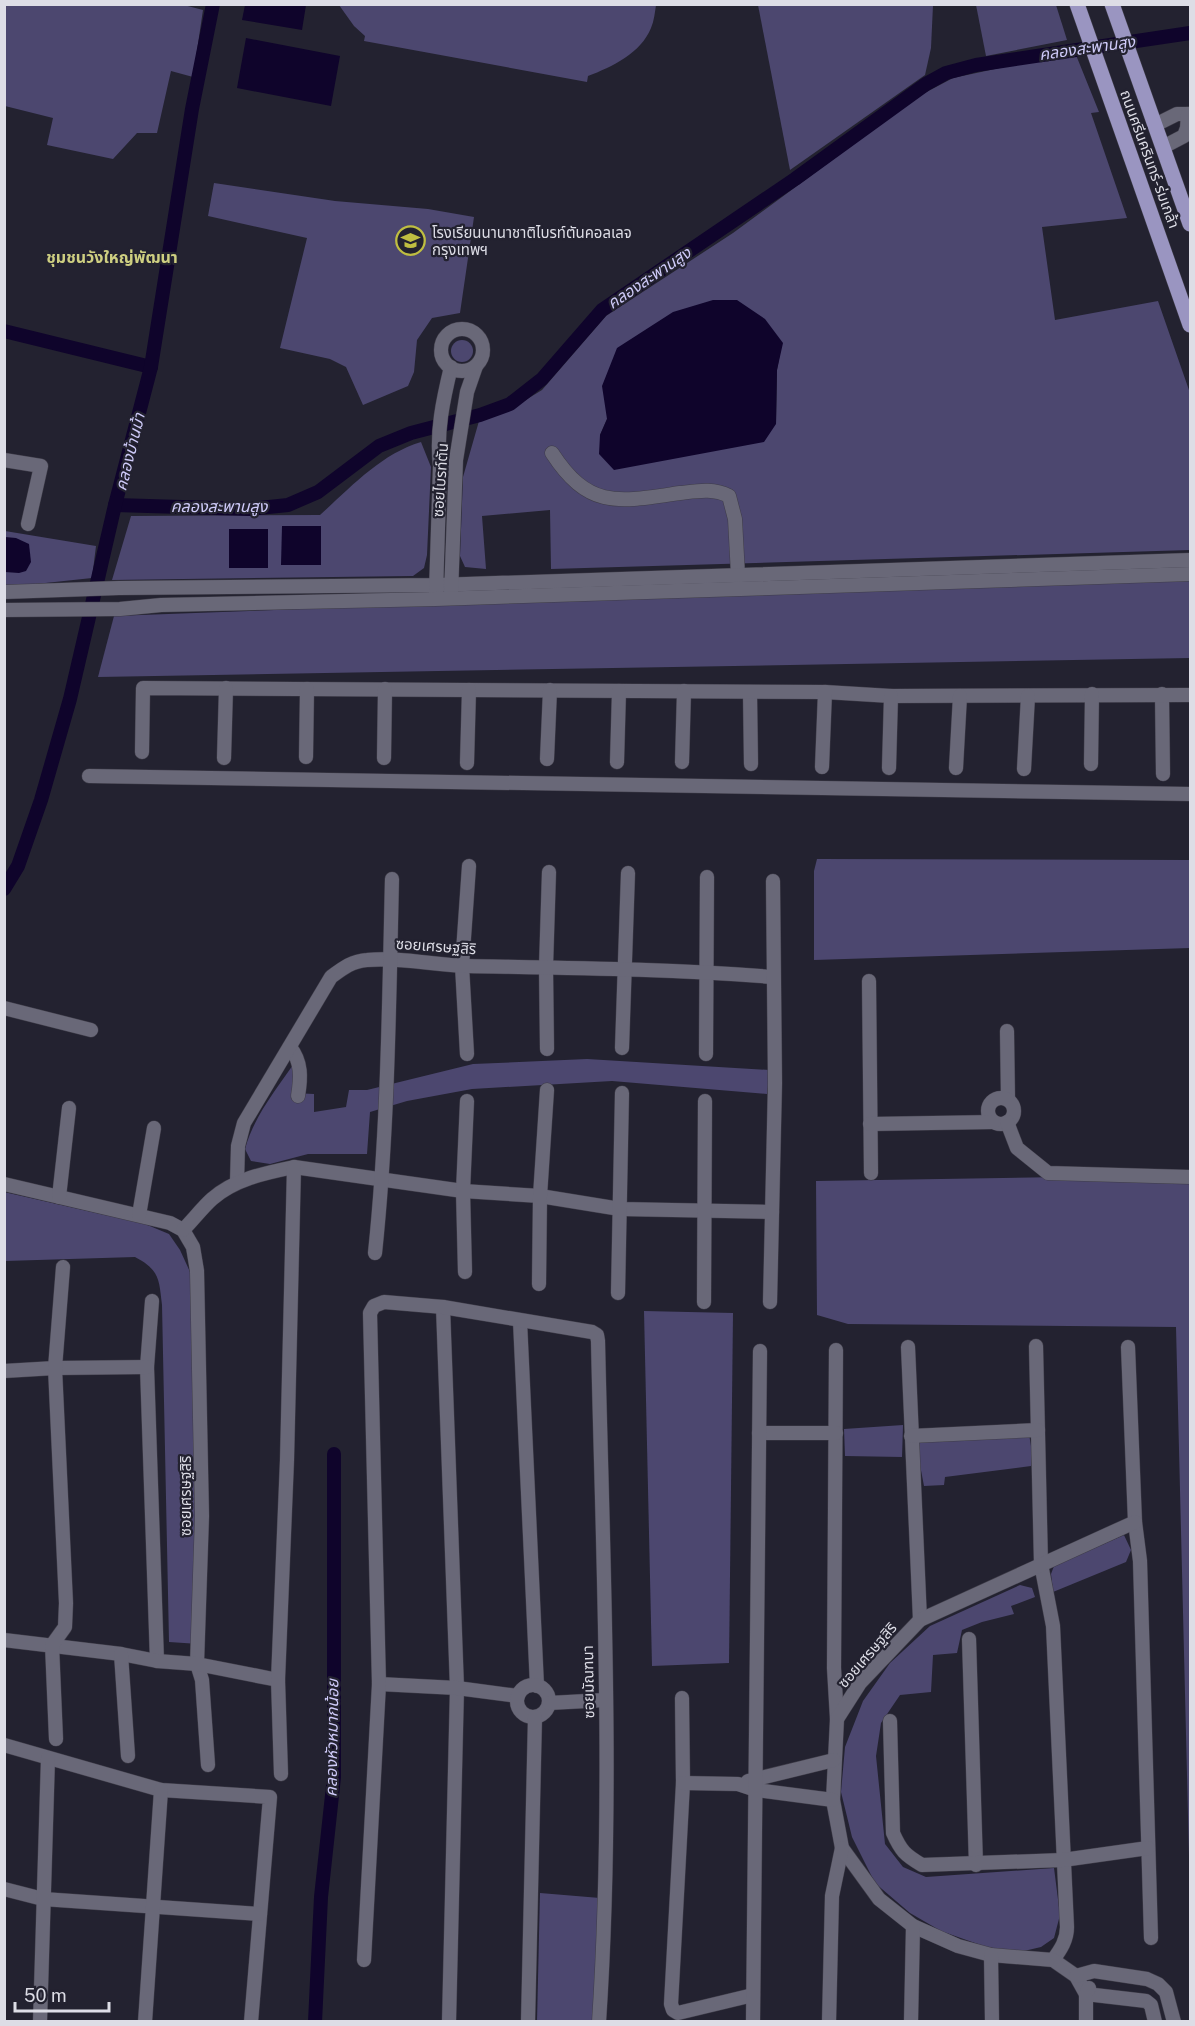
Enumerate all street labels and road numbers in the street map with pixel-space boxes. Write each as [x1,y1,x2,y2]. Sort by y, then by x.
street label: ถนนศรีนครินทร์-ร่มเกล้า [1117,88,1183,230]
street label: ซอยไบรท์ตัน [429,442,451,518]
street label: ซอยเศรษฐสิริ [395,935,477,957]
street label: ซอยเศรษฐสิริ [177,1456,194,1536]
street label: ซอยเศรษฐสิริ [834,1619,900,1691]
street label: ซอยมัณฑนา [579,1645,597,1719]

